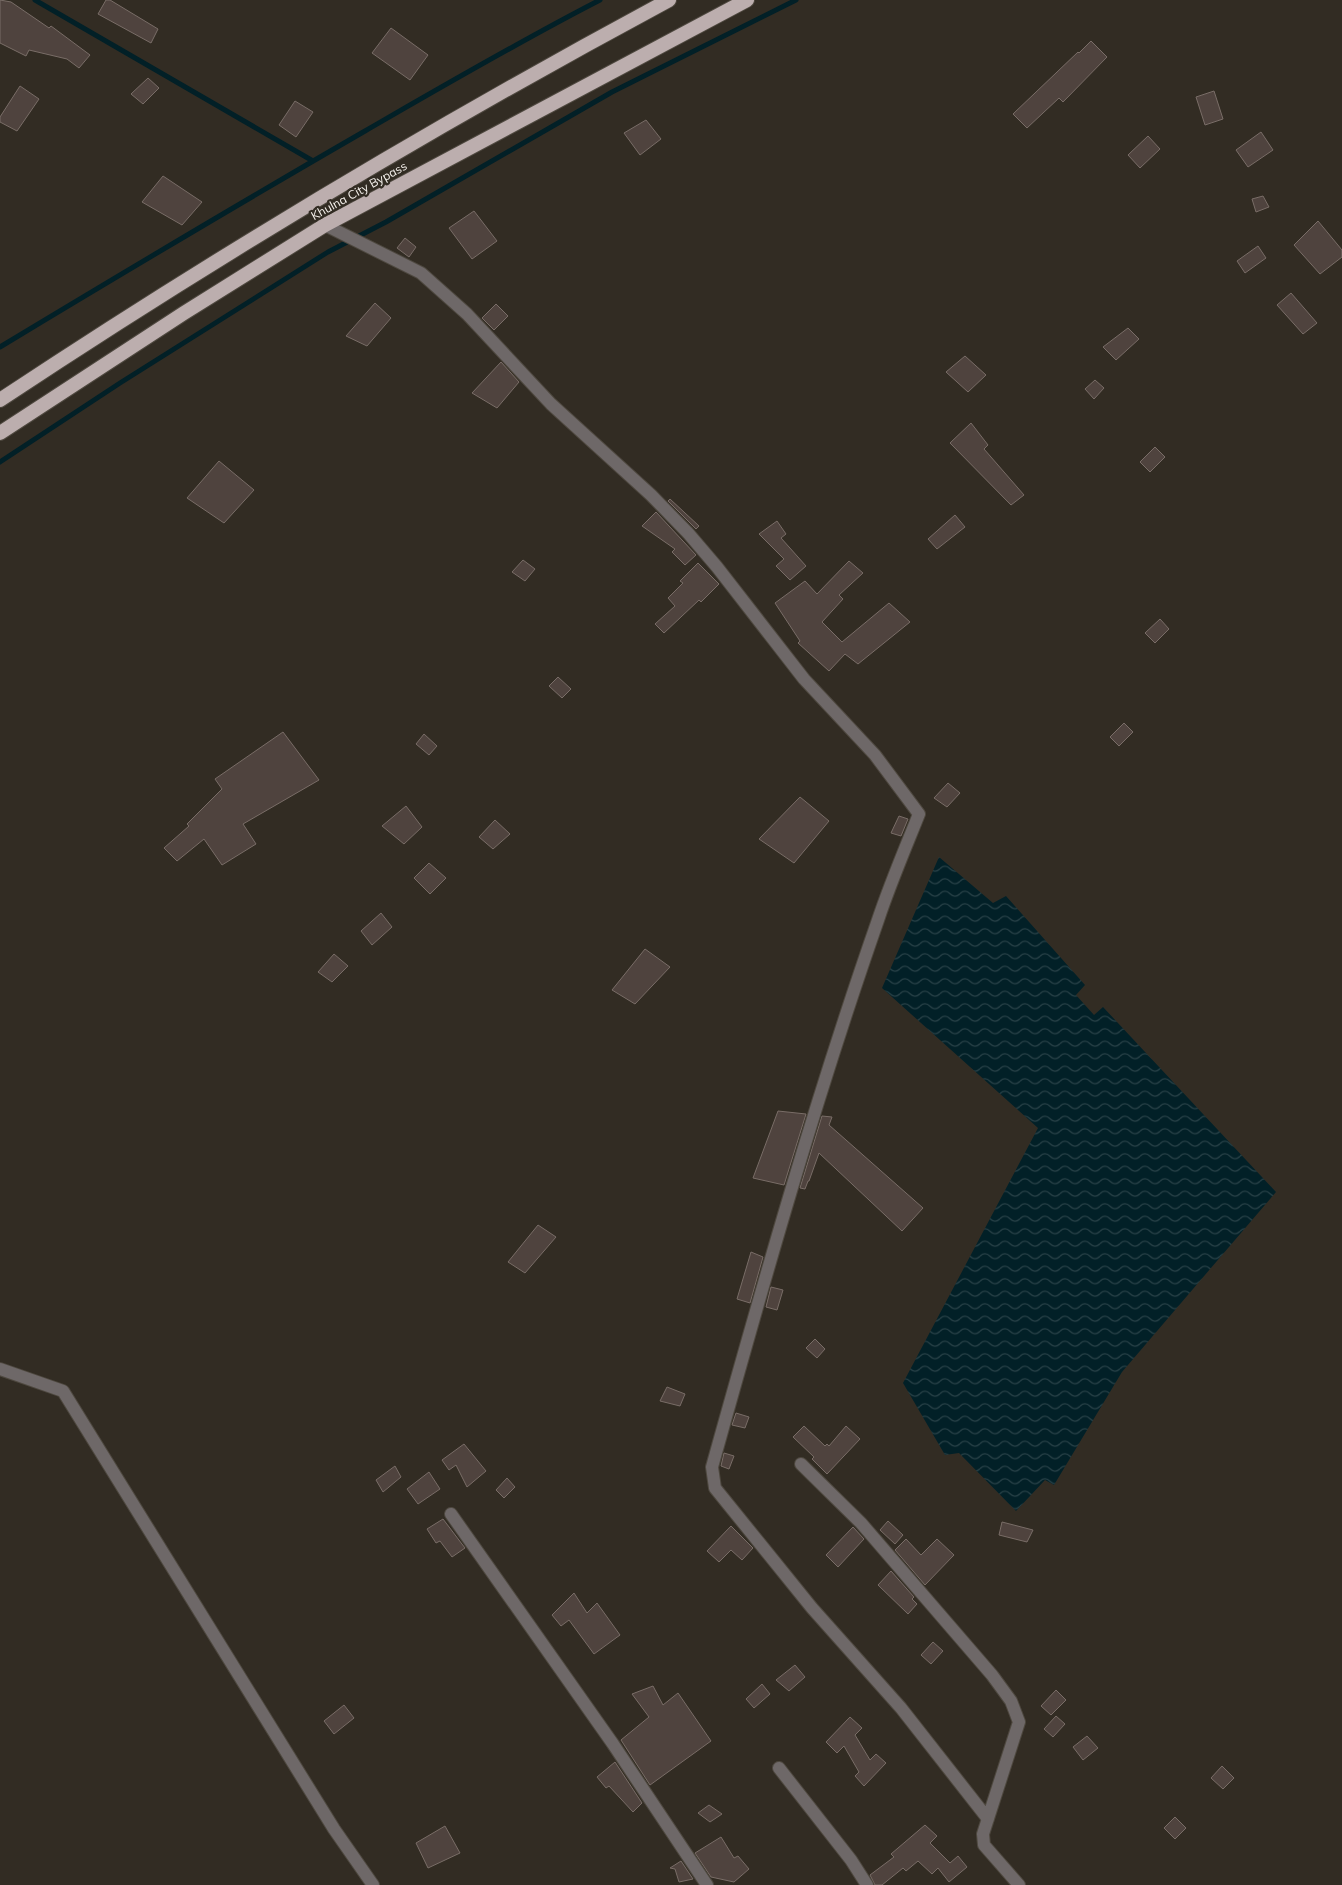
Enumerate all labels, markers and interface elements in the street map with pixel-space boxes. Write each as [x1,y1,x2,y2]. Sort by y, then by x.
street label: Khulna City Bypass [308,158,409,223]

